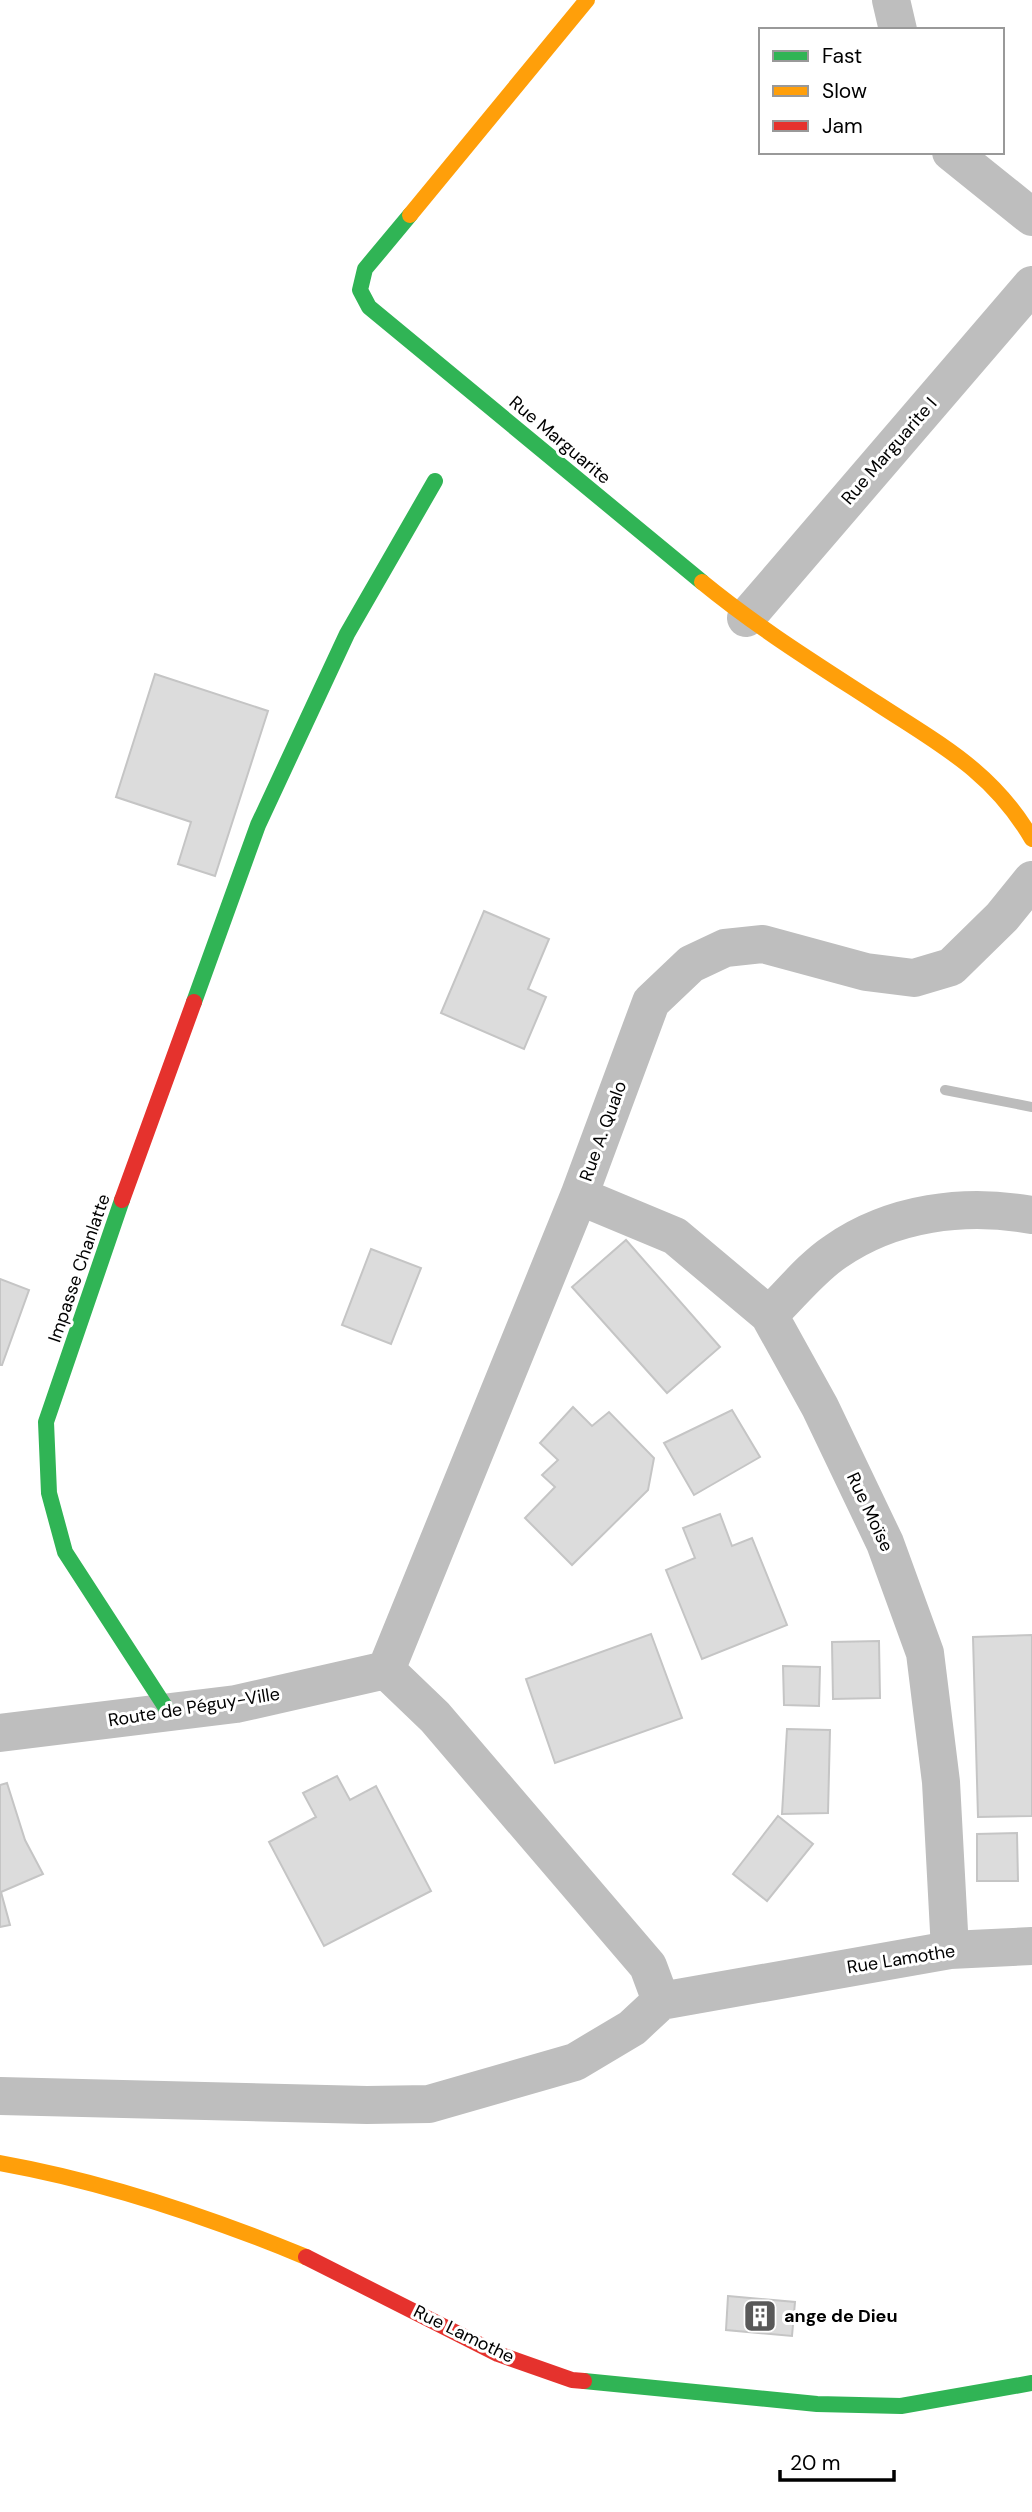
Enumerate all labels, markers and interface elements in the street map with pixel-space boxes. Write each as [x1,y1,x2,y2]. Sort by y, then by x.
legend [759,28,1004,154]
text: Fast [822,42,862,70]
text: Slow [822,77,867,105]
text: Jam [822,112,863,140]
street label: Rue Marguarite [504,390,616,490]
street label: Rue Marguarite I [836,392,942,510]
street label: Rue A. Qualo [574,1078,632,1184]
street label: Impasse Chanlatte [42,1191,116,1345]
street label: Rue Moïse [841,1468,899,1556]
street label: Route de Péguy-Ville [107,1682,281,1732]
street label: Rue Lamothe [845,1939,957,1979]
building icon: ange de Dieu [741,2297,779,2335]
street label: Rue Lamothe [410,2299,518,2369]
place label: ange de Dieu [784,2304,898,2328]
scale bar [780,2438,894,2482]
text: 20 m [790,2449,841,2477]

